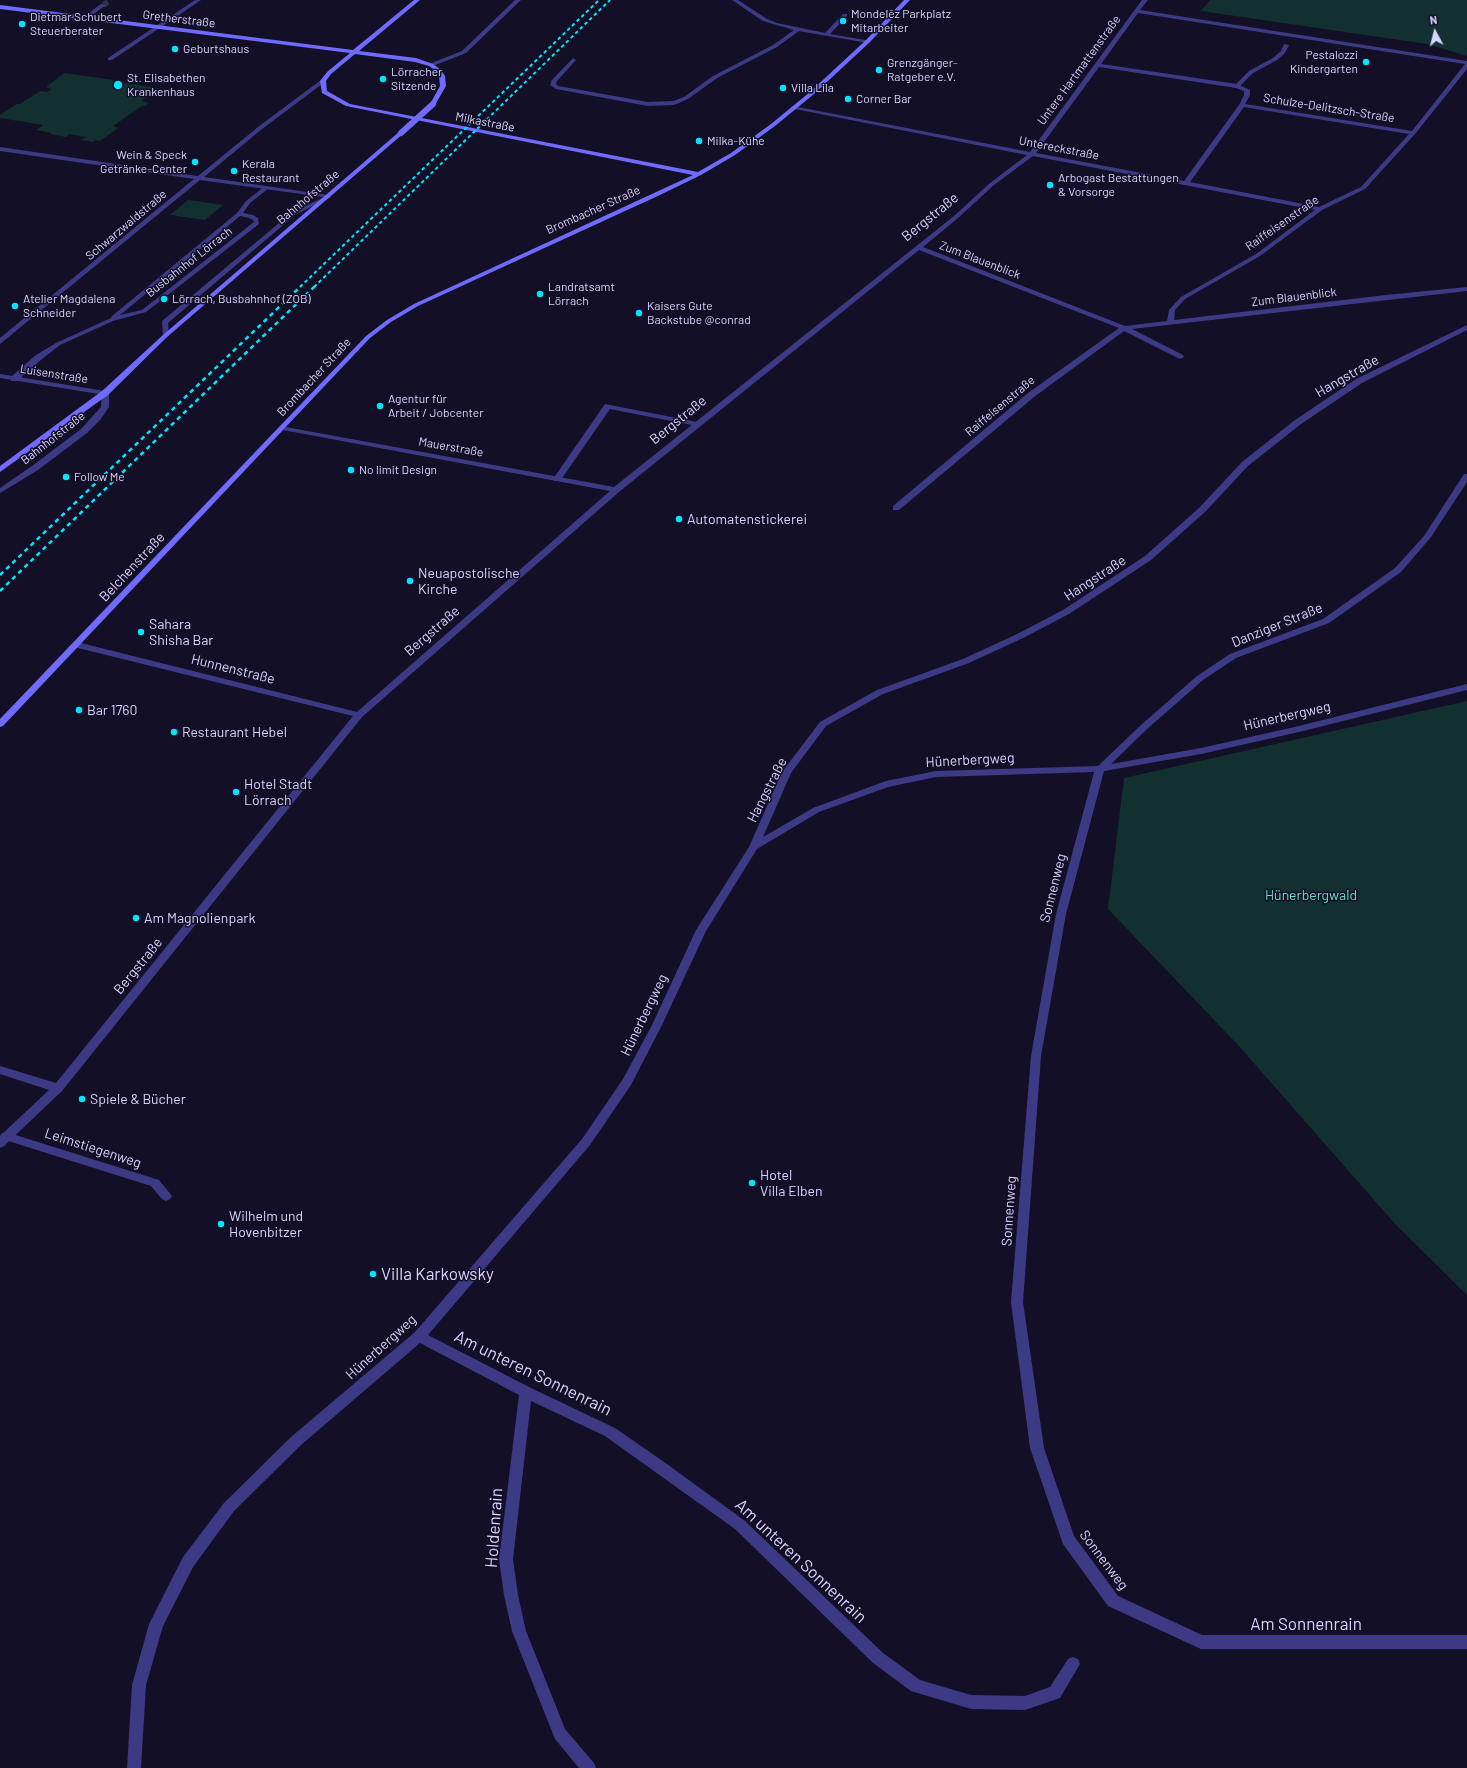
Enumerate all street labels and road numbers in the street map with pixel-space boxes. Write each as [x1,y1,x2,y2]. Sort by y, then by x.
street label: Gretherstraße [142,7,216,31]
street label: Untere Hartmattenstraße [1034,12,1124,128]
street label: Schulze-Delitzsch-Straße [1262,91,1396,125]
street label: Milkastraße [454,109,516,135]
street label: Untereckstraße [1018,133,1100,163]
street label: Bahnhofstraße [274,167,342,227]
street label: Brombacher Straße [544,183,642,237]
street label: Schwarzwaldstraße [82,187,170,263]
street label: Bergstraße [898,189,962,245]
street label: Raiffeisenstraße [1243,192,1321,254]
street label: Busbahnhof Lörrach [143,224,235,300]
street label: Zum Blauenblick [937,238,1023,282]
street label: Zum Blauenblick [1251,285,1337,309]
street label: Brombacher Straße [274,335,354,419]
street label: Hangstraße [1312,351,1382,401]
street label: Luisenstraße [19,362,89,386]
street label: Raiffeisenstraße [962,373,1038,439]
street label: Bergstraße [646,392,710,448]
street label: Bahnhofstraße [18,409,88,467]
street label: Mauerstraße [417,434,485,460]
street label: Belchenstraße [96,529,168,605]
street label: Hangstraße [1061,552,1129,604]
street label: Danziger Straße [1229,599,1325,651]
street label: Bergstraße [401,602,463,660]
street label: Hunnenstraße [189,650,277,688]
street label: Hünerbergweg [1242,698,1332,734]
street label: Hünerbergweg [925,749,1015,771]
street label: Hangstraße [744,755,790,825]
street label: Sonnenweg [1036,852,1070,924]
street label: Bergstraße [110,934,166,998]
street label: Hünerbergweg [617,971,671,1059]
street label: Leimstiegenweg [43,1124,143,1172]
street label: Sonnenweg [998,1175,1020,1247]
street label: Hünerbergweg [342,1311,420,1383]
street label: Am unteren Sonnenrain [451,1326,615,1420]
street label: Holdenrain [481,1487,507,1569]
street label: Am unteren Sonnenrain [731,1495,871,1627]
street label: Sonnenweg [1076,1527,1132,1593]
street label: Am Sonnenrain [1250,1614,1362,1634]

